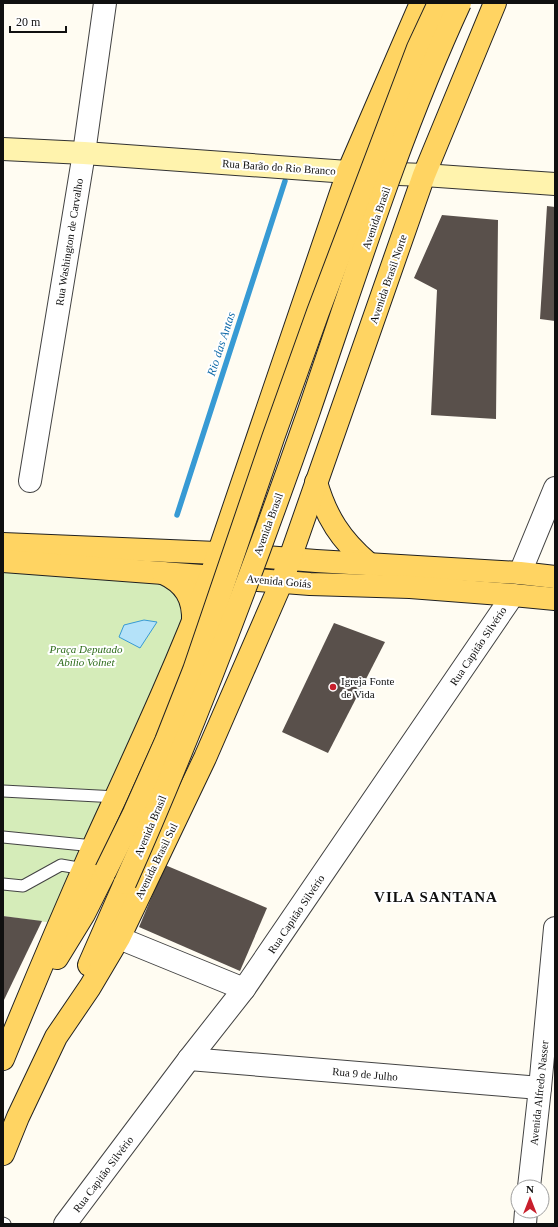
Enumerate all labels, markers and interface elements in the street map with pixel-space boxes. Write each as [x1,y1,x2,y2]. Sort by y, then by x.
scale bar [10,8,66,34]
text: 20 m [16,15,41,29]
street label: Rua Barão do Rio Branco [222,157,337,177]
street label: Rua Washington de Carvalho [53,177,85,307]
street label: Avenida Brasil [360,185,392,251]
street label: Avenida Brasil Norte [367,233,409,325]
water label: Rio das Antas [204,310,238,379]
street label: Avenida Brasil [251,491,285,557]
street label: Avenida Goiás [246,572,312,590]
street label: Rua Capitão Silvério [447,604,509,688]
park label: Praça Deputado Abílio Volnet [48,643,123,668]
place label: Igreja Fonte de Vida [341,675,395,700]
marker: Igreja Fonte de Vida [328,682,338,692]
street label: Avenida Brasil [132,794,168,858]
street label: Avenida Brasil Sul [132,821,180,901]
street label: Rua Capitão Silvério [265,872,327,956]
district label: VILA SANTANA [374,889,498,905]
street label: Avenida Alfredo Nasser [528,1040,551,1146]
street label: Rua 9 de Julho [332,1065,399,1083]
street label: Rua Capitão Silvério [70,1133,136,1214]
north arrow [510,1179,550,1219]
text: N [526,1183,534,1195]

